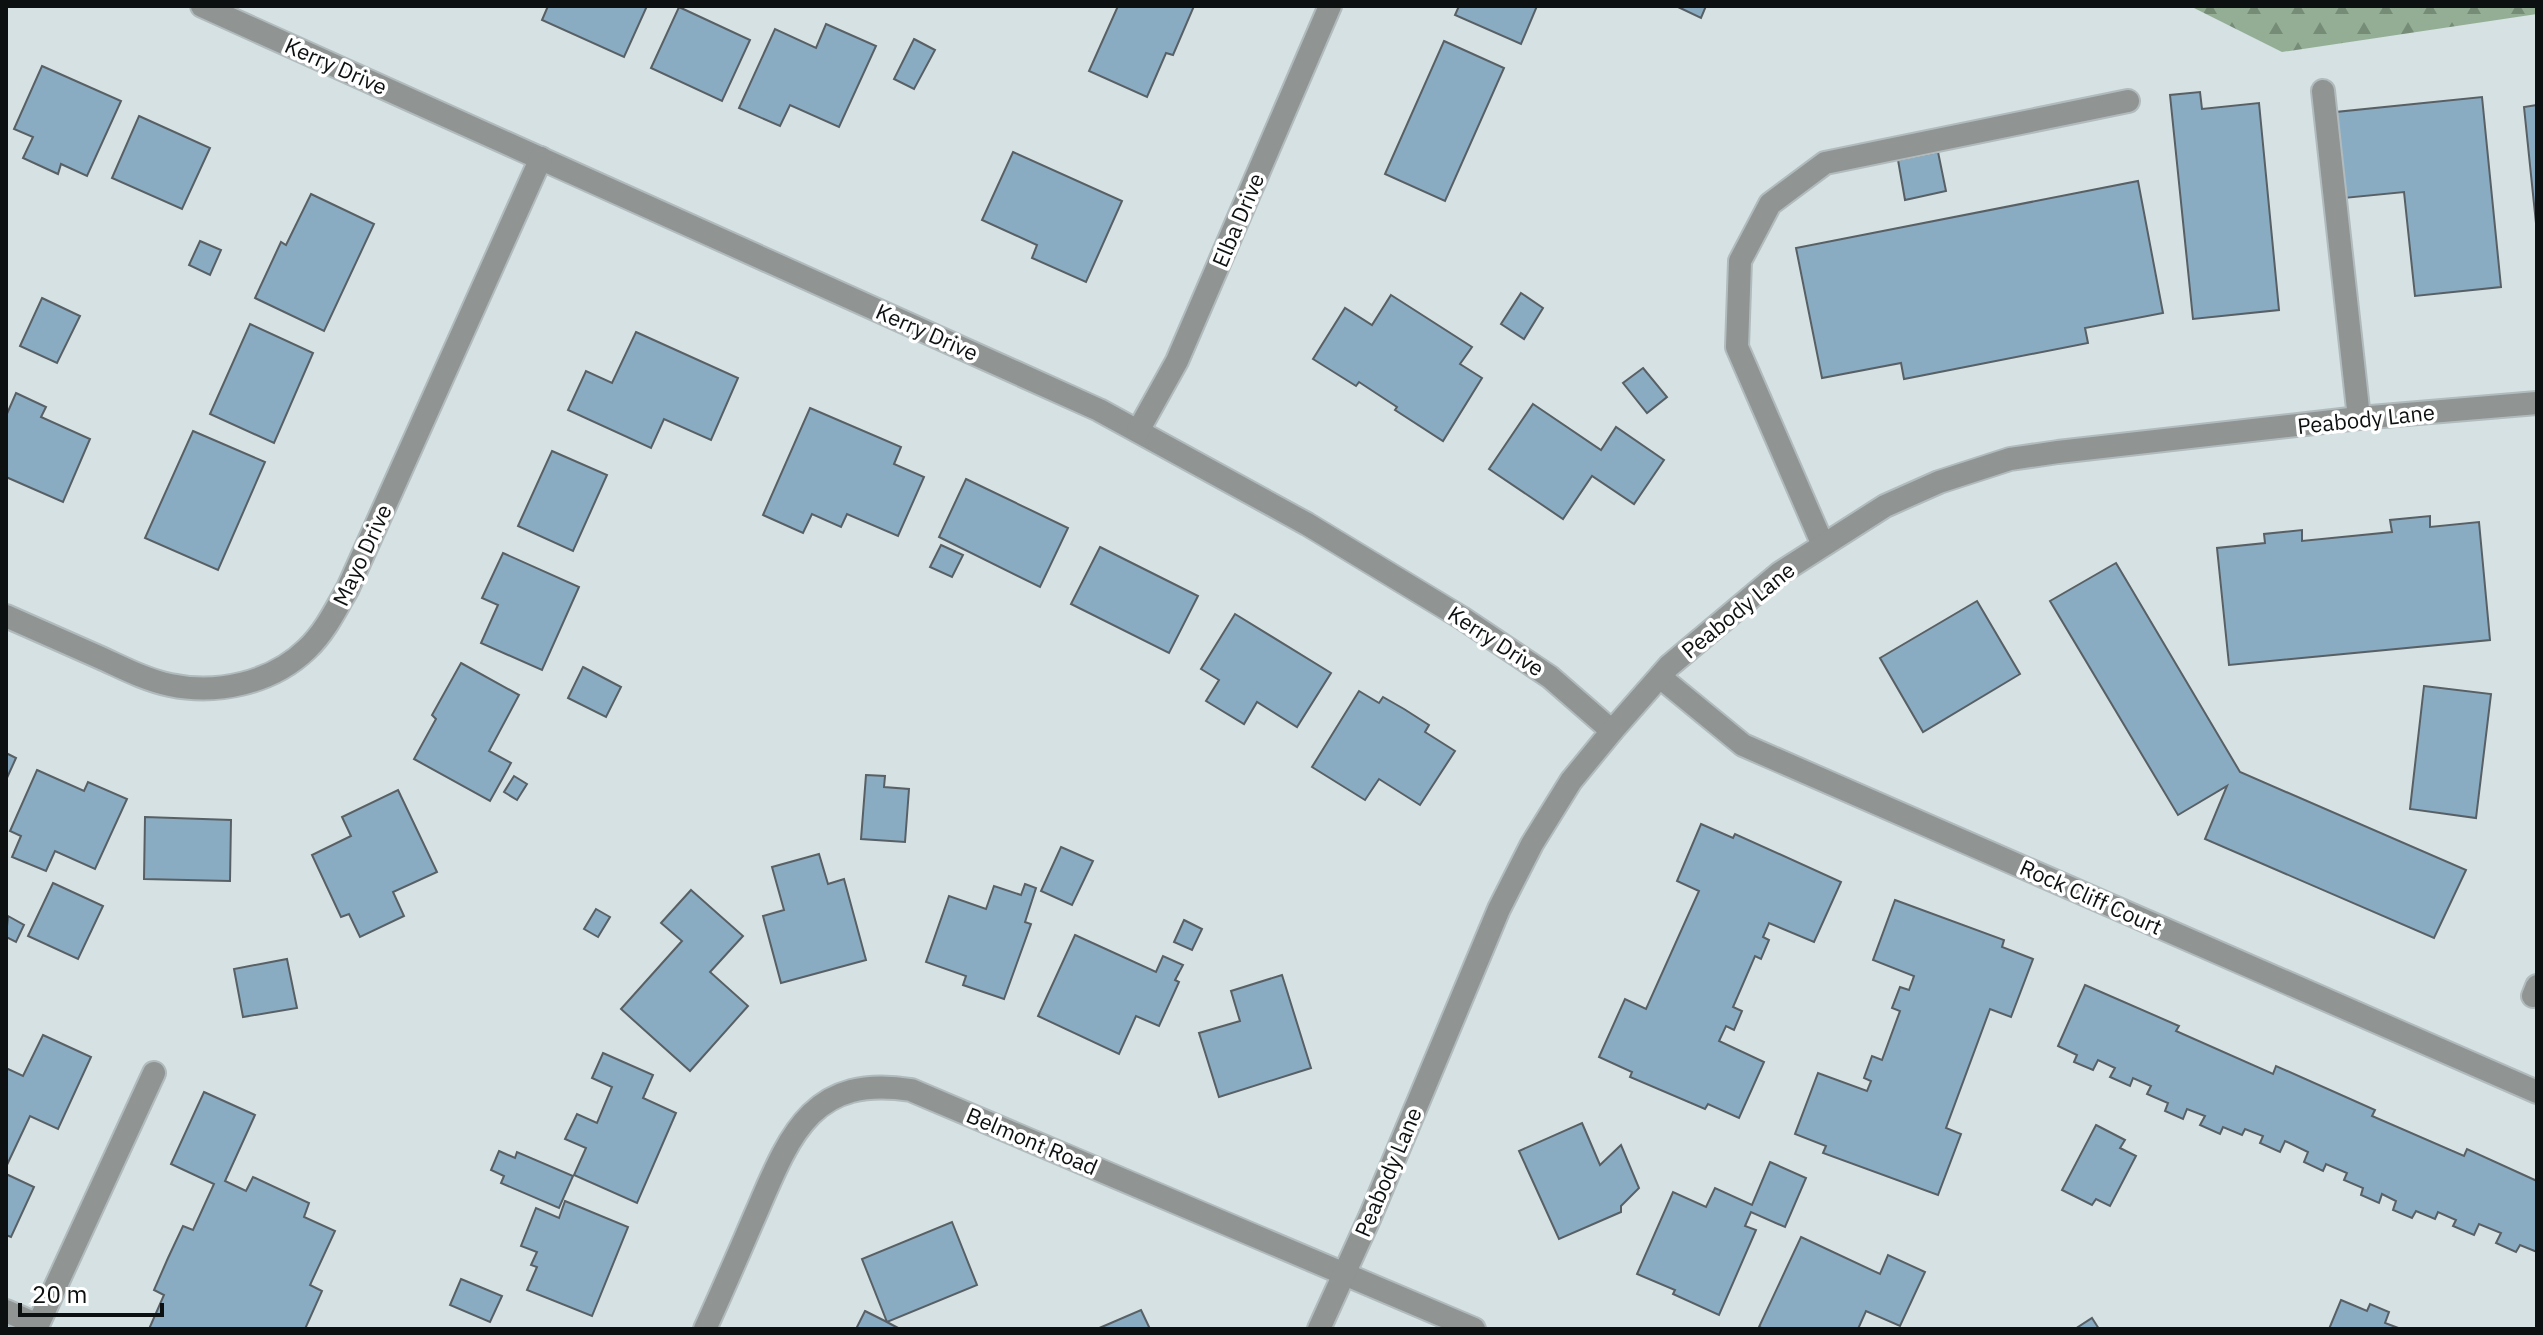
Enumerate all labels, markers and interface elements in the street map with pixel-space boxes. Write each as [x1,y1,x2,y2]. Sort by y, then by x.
street label: Kerry Drive [280,30,392,101]
street label: Elba Drive [1205,168,1270,271]
street label: Kerry Drive [871,296,983,367]
street label: Peabody Lane [2296,397,2436,440]
street label: Mayo Drive [325,499,398,610]
street label: Peabody Lane [1675,555,1800,664]
street label: Kerry Drive [1443,599,1550,682]
street label: Rock Cliff Court [2015,852,2167,941]
street label: Belmont Road [962,1100,1102,1181]
street label: Peabody Lane [1347,1103,1428,1241]
scale bar [20,1267,162,1317]
text: 20 m [32,1278,87,1310]

